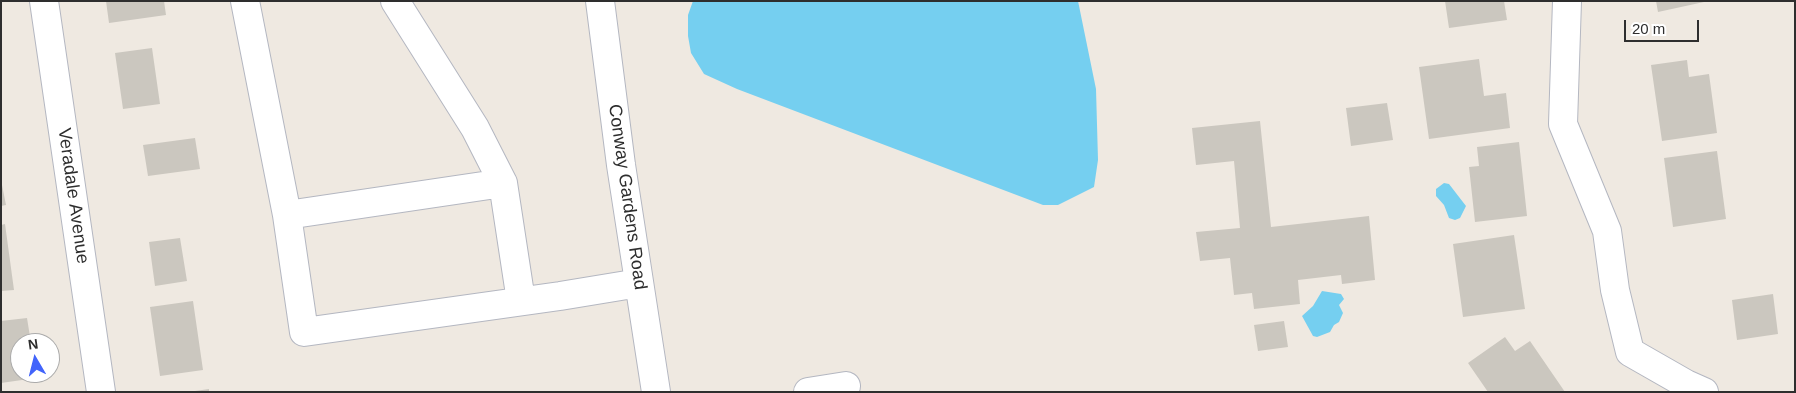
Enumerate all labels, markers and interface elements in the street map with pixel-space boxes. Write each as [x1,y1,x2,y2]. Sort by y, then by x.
scale bar [1626,10,1701,42]
text: 20 m [1632,20,1665,37]
street label: Conway Gardens Road [603,103,651,291]
street label: Veradale Avenue [53,127,93,265]
north arrow [10,333,60,383]
text: N [27,336,39,353]

